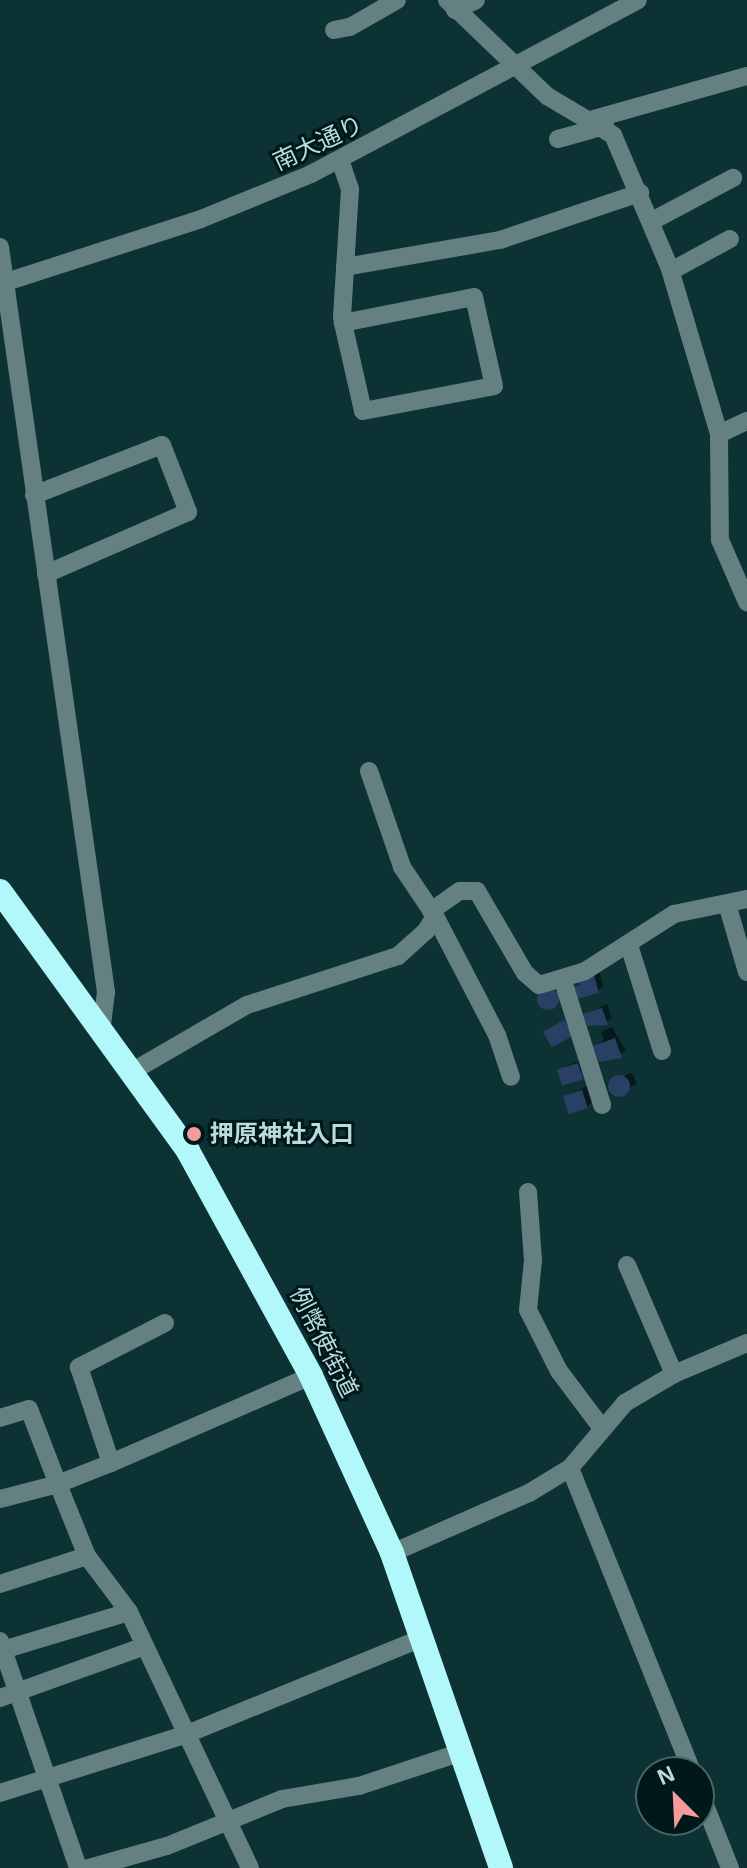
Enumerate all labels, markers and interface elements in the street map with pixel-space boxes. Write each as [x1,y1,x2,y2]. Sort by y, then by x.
street label: 南大通り [268,110,368,176]
place label: 押原神社入口 [210,1120,354,1148]
marker: 押原神社入口 [185,1125,203,1143]
street label: 例幣使街道 [284,1282,364,1402]
north arrow [635,1756,715,1836]
text: N [653,1761,678,1790]

